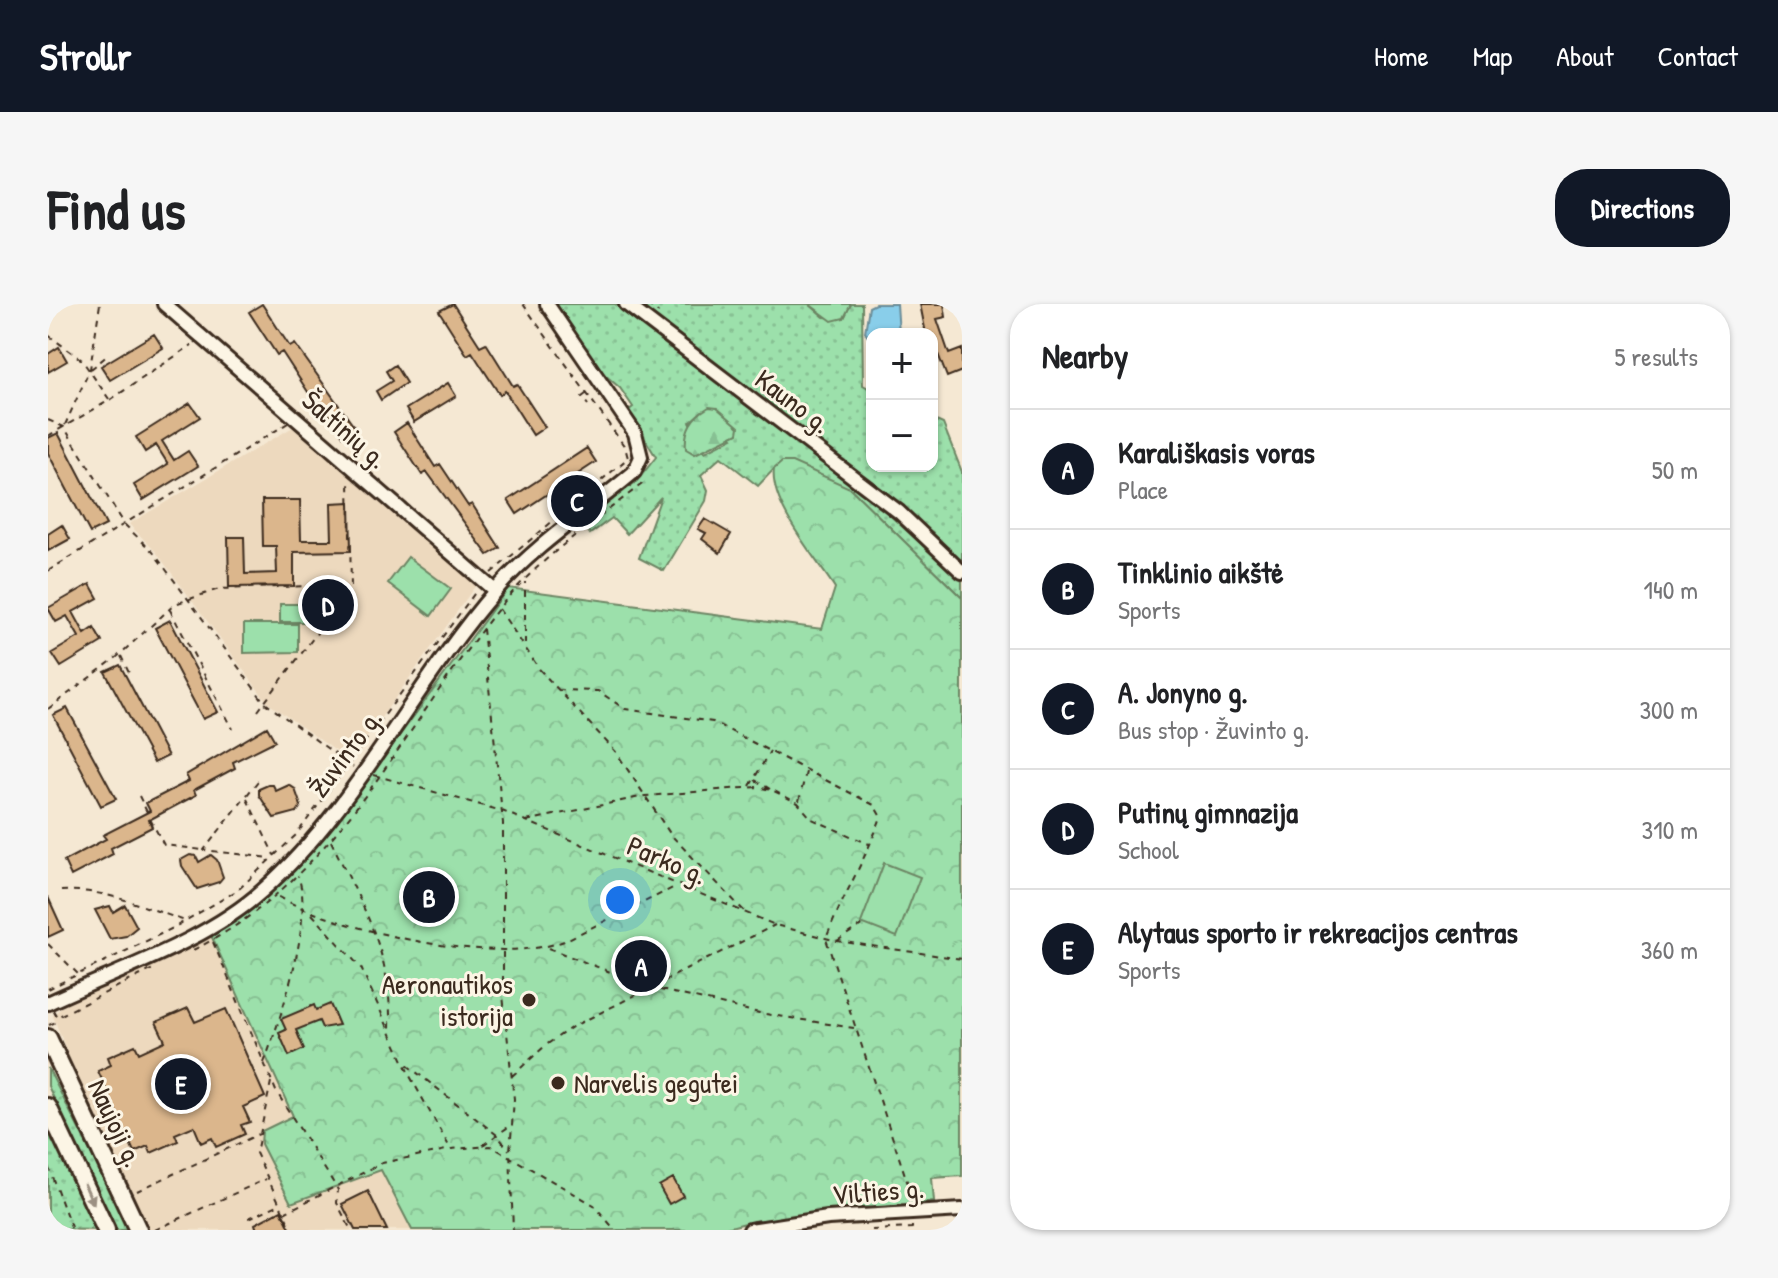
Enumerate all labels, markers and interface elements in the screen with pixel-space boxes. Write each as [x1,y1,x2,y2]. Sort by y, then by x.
text: Strollr [40,30,131,82]
text: Home [1374,37,1429,75]
text: Map [1473,37,1512,75]
text: About [1556,37,1614,75]
text: Contact [1658,37,1738,75]
button: Directions [1555,169,1730,247]
text: Find us [48,171,186,246]
map controls [866,328,938,472]
button: + [866,328,938,400]
text: Nearby [1042,333,1128,379]
text: 5 results [1614,339,1698,374]
street label: Kauno g. [747,360,839,442]
street label: Šaltinių g. [294,381,396,477]
button: − [866,400,938,472]
text: Karališkasis voras [1118,432,1315,472]
text: A [1062,452,1074,487]
text: 50 m [1652,452,1698,487]
pin: C [551,471,603,531]
text: Place [1118,472,1168,507]
text: Tinklinio aikštė [1118,552,1283,592]
text: B [1061,572,1075,607]
text: 140 m [1644,572,1698,607]
pin: D [302,575,354,635]
text: Sports [1118,592,1181,627]
text: A. Jonyno g. [1118,672,1248,712]
text: C [1061,692,1075,727]
text: 300 m [1639,692,1698,727]
street label: Žuvinto g. [299,701,391,805]
text: Bus stop · Žuvinto g. [1118,712,1309,747]
text: Putinų gimnazija [1118,792,1298,832]
text: D [1062,812,1074,847]
text: 310 m [1642,812,1698,847]
street label: Parko g. [621,826,713,894]
text: School [1118,832,1179,867]
pin: B [403,867,455,927]
your location [600,880,640,920]
text: Alytaus sporto ir rekreacijos centras [1118,912,1518,952]
text: E [1062,932,1074,967]
text: 360 m [1641,932,1698,967]
pin: A [615,936,667,996]
text: Sports [1118,952,1181,987]
place label: Aeronautikos istorija [382,965,513,1035]
marker: Aeronautikos istorija [520,991,538,1009]
pin: E [155,1054,207,1114]
place label: Narvelis gegutei [574,1064,738,1102]
street label: Naujoji g. [79,1073,153,1173]
marker: Narvelis gegutei [549,1074,567,1092]
street label: Vilties g. [831,1169,925,1213]
one-way arrow [82,1182,96,1205]

